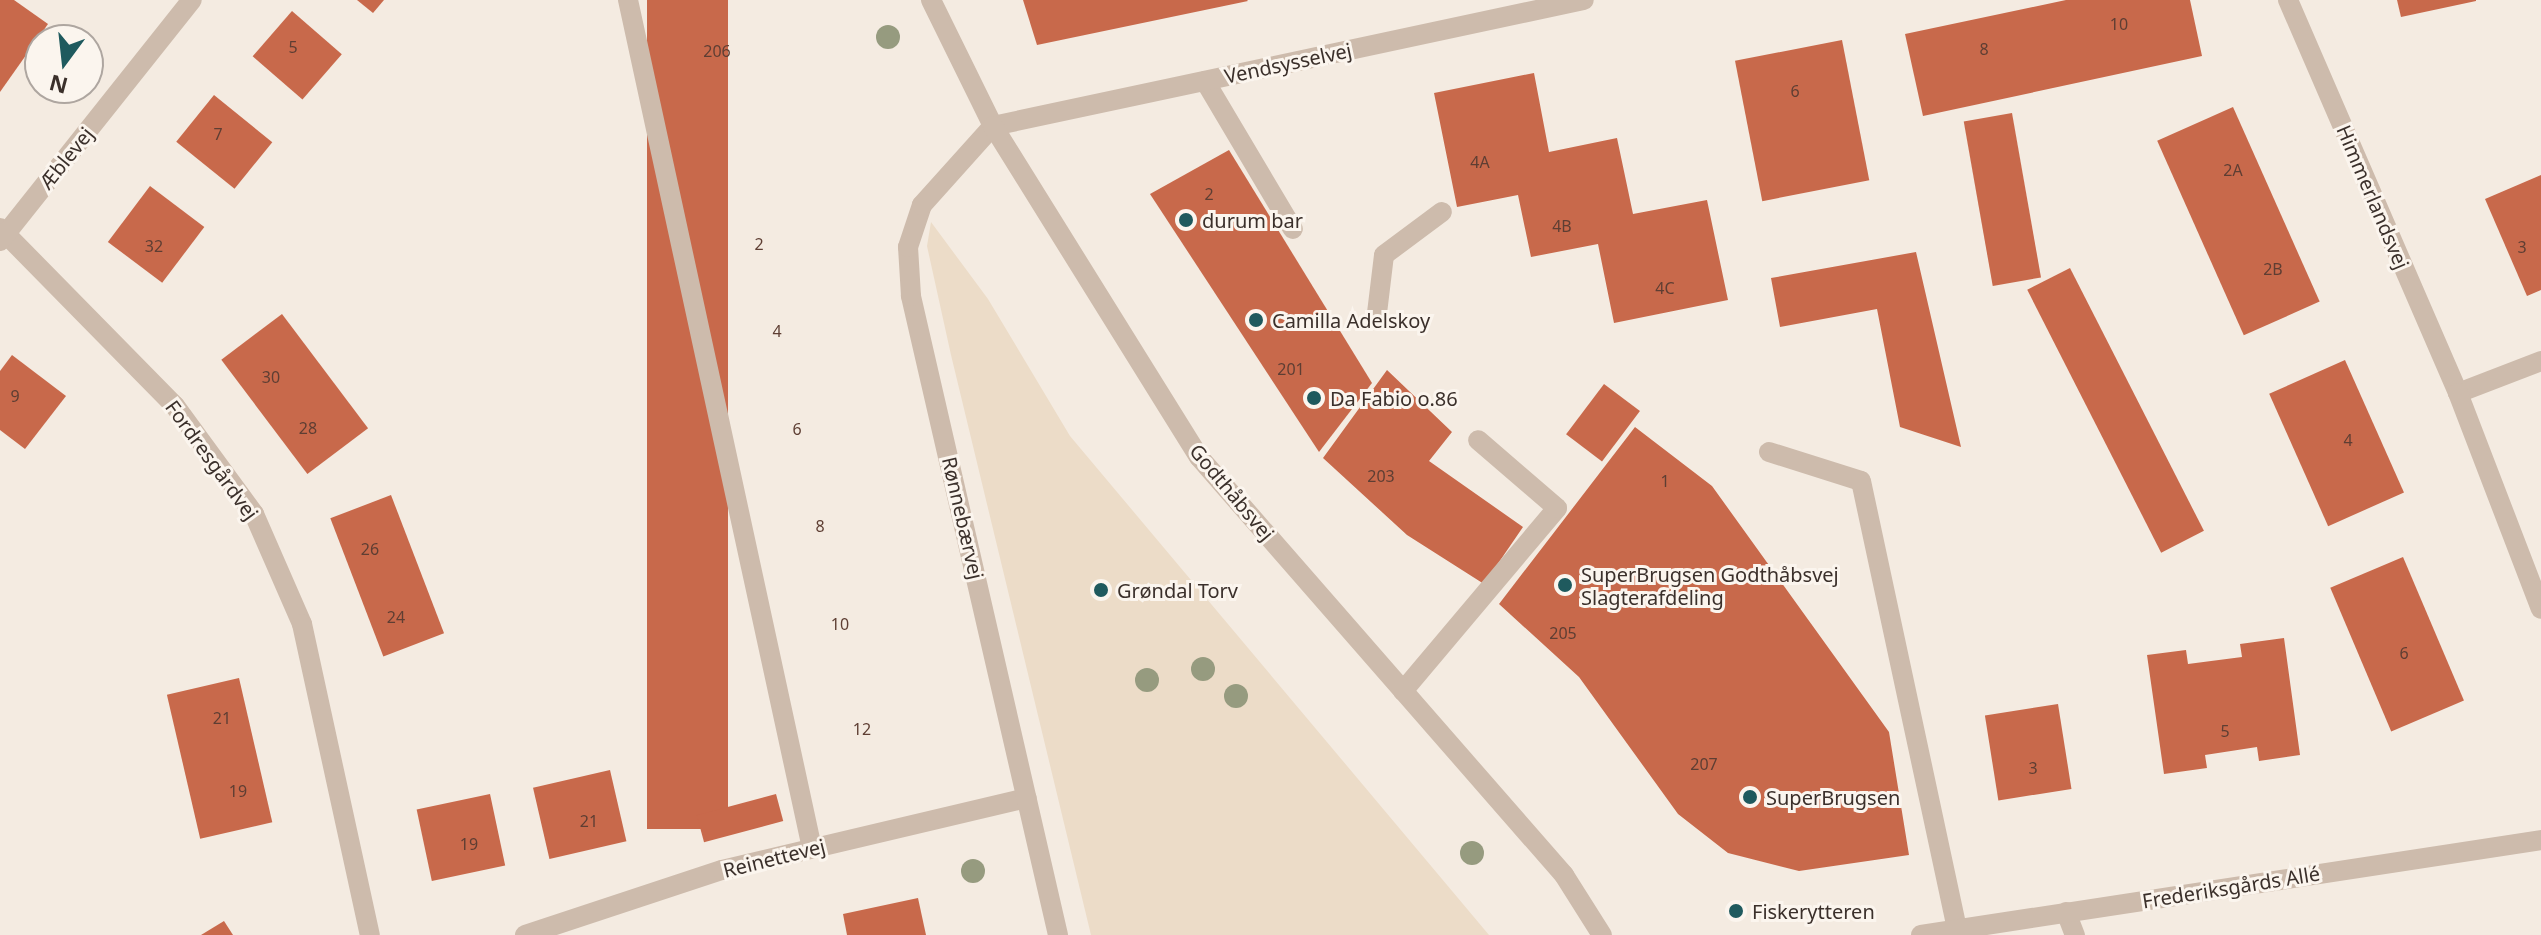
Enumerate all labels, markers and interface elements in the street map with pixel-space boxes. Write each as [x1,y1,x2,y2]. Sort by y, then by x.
house number: 10 [2110,14,2128,34]
north arrow [24,24,104,104]
house number: 5 [288,37,298,57]
street label: Vendsysselvej [1222,38,1354,88]
house number: 8 [1979,39,1989,59]
house number: 206 [703,41,731,61]
text: N [46,68,71,102]
house number: 6 [1790,81,1800,101]
street label: Himmerlandsvej [2332,121,2414,273]
street label: Æblevej [34,122,98,194]
house number: 7 [213,124,223,144]
house number: 4A [1470,152,1490,172]
house number: 2A [2223,160,2243,180]
house number: 2 [1204,184,1214,204]
place label: durum bar [1202,208,1303,232]
marker: durum bar [1177,211,1195,229]
house number: 4B [1552,216,1572,236]
house number: 2 [754,234,764,254]
house number: 32 [145,236,163,256]
house number: 3 [2517,237,2527,257]
house number: 2B [2263,259,2283,279]
house number: 4C [1655,278,1675,298]
place label: Camilla Adelskoy [1272,308,1430,332]
marker: Camilla Adelskoy [1247,311,1265,329]
house number: 4 [772,321,782,341]
house number: 201 [1277,359,1305,379]
house number: 30 [262,367,280,387]
house number: 9 [10,386,20,406]
place label: Da Fabio o.86 [1330,386,1458,410]
marker: Da Fabio o.86 [1305,389,1323,407]
street label: Fordresgårdvej [161,396,263,524]
house number: 28 [299,418,317,438]
house number: 6 [792,419,802,439]
house number: 4 [2343,430,2353,450]
street label: Godthåbsvej [1185,439,1279,545]
street label: Rønnebærvej [937,454,989,582]
house number: 203 [1367,466,1395,486]
house number: 1 [1660,471,1670,491]
house number: 8 [815,516,825,536]
house number: 26 [361,539,379,559]
place label: SuperBrugsen Godthåbsvej Slagterafdeling [1581,562,1839,609]
marker: SuperBrugsen Godthåbsvej Slagterafdeling [1556,576,1574,594]
place label: Grøndal Torv [1117,578,1238,602]
marker: Grøndal Torv [1092,581,1110,599]
house number: 24 [387,607,405,627]
house number: 10 [831,614,849,634]
house number: 205 [1549,623,1577,643]
house number: 6 [2399,643,2409,663]
house number: 21 [213,708,231,728]
house number: 12 [853,719,871,739]
house number: 5 [2220,721,2230,741]
house number: 207 [1690,754,1718,774]
house number: 3 [2028,758,2038,778]
house number: 19 [229,781,247,801]
place label: SuperBrugsen [1766,785,1900,809]
marker: SuperBrugsen [1741,788,1759,806]
house number: 21 [580,811,598,831]
house number: 19 [460,834,478,854]
street label: Reinettevej [720,834,828,882]
street label: Frederiksgårds Allé [2140,861,2322,913]
place label: Fiskerytteren [1752,899,1875,923]
marker: Fiskerytteren [1727,902,1745,920]

